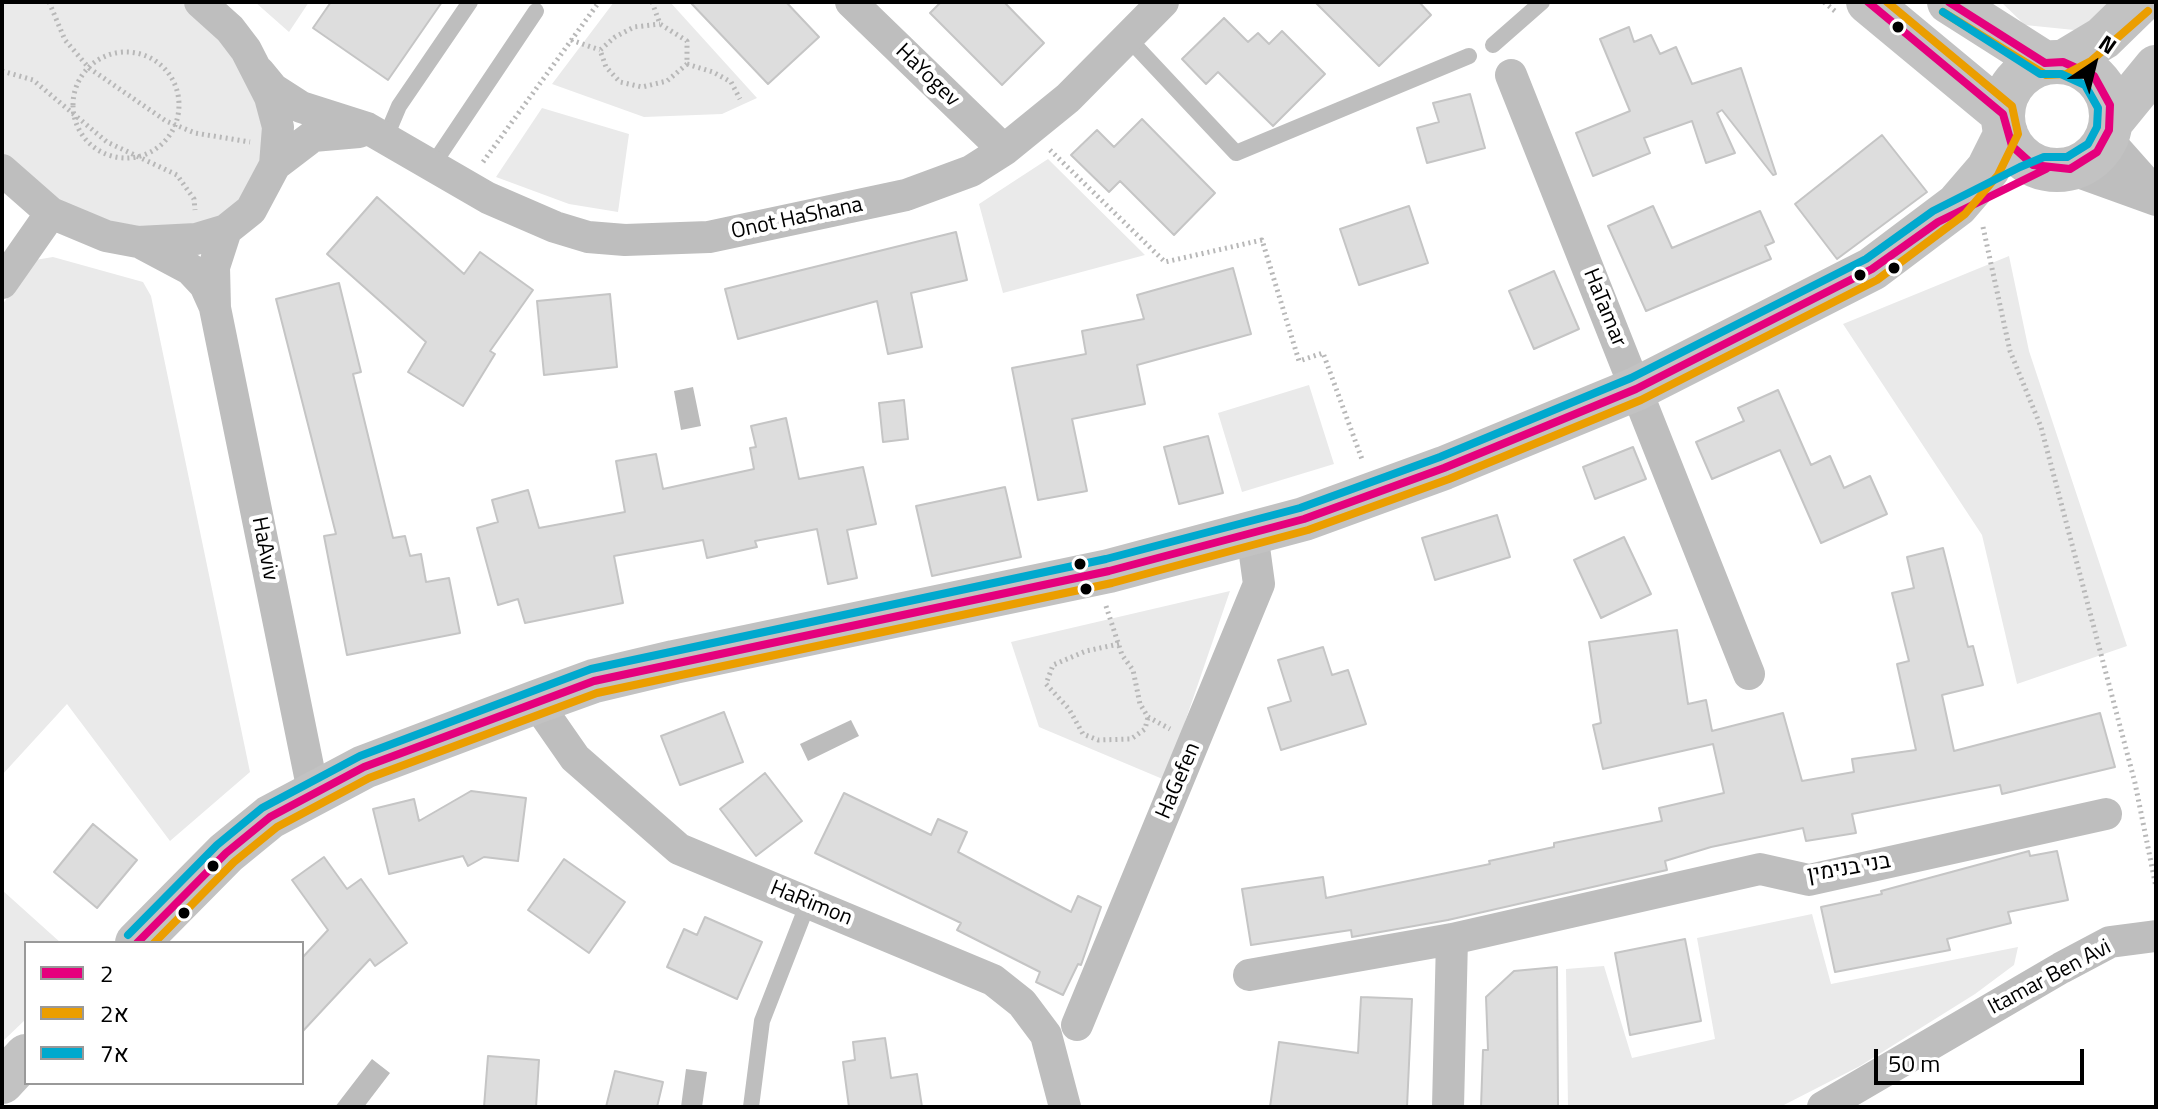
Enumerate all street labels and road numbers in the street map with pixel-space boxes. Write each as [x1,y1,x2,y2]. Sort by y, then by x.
street label: HaYogev [889,39,965,113]
street label: Onot HaShana [729,192,865,246]
street label: HaTamar [1576,265,1632,351]
street label: HaAviv [245,515,283,583]
street label: HaGefen [1151,739,1207,823]
street label: בני בנימין [1805,849,1893,889]
street label: HaRimon [766,876,856,932]
street label: Itamar Ben Avi [1984,935,2116,1021]

